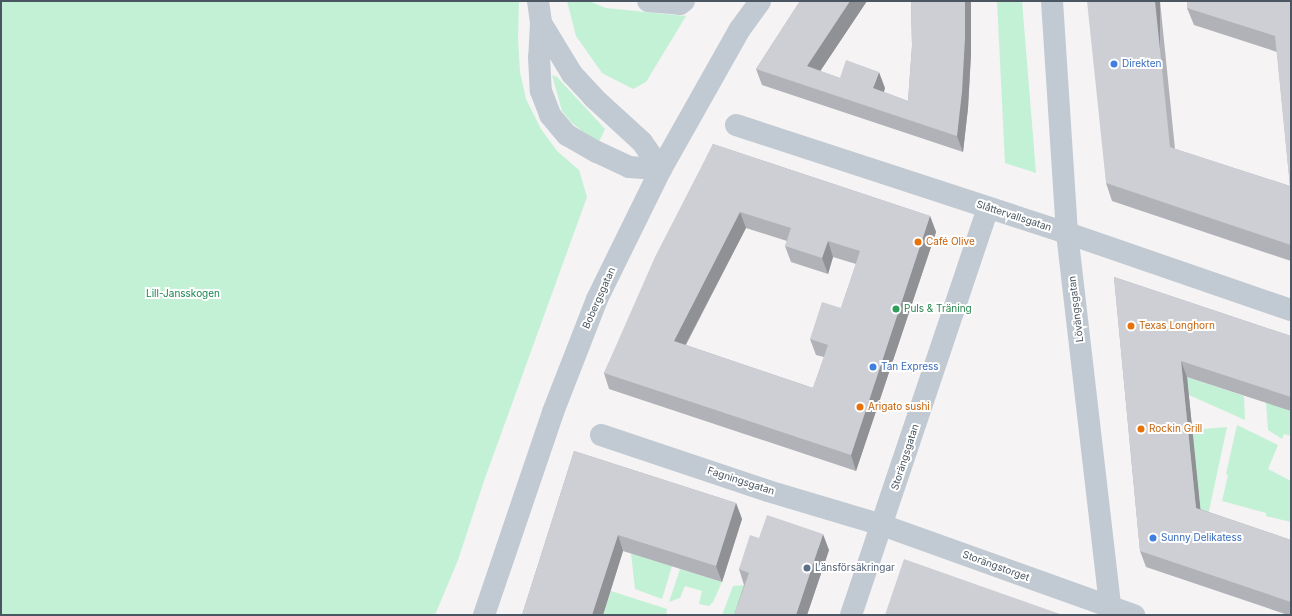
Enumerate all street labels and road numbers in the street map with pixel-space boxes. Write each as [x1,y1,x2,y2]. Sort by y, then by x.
street label: Slåttervallsgatan [975,198,1053,234]
street label: Bobergsgatan [580,265,618,331]
street label: Lövängsgatan [1066,275,1086,343]
street label: Storängsgatan [889,422,921,492]
street label: Fagningsgatan [706,465,776,497]
street label: Storängstorget [961,548,1031,584]

